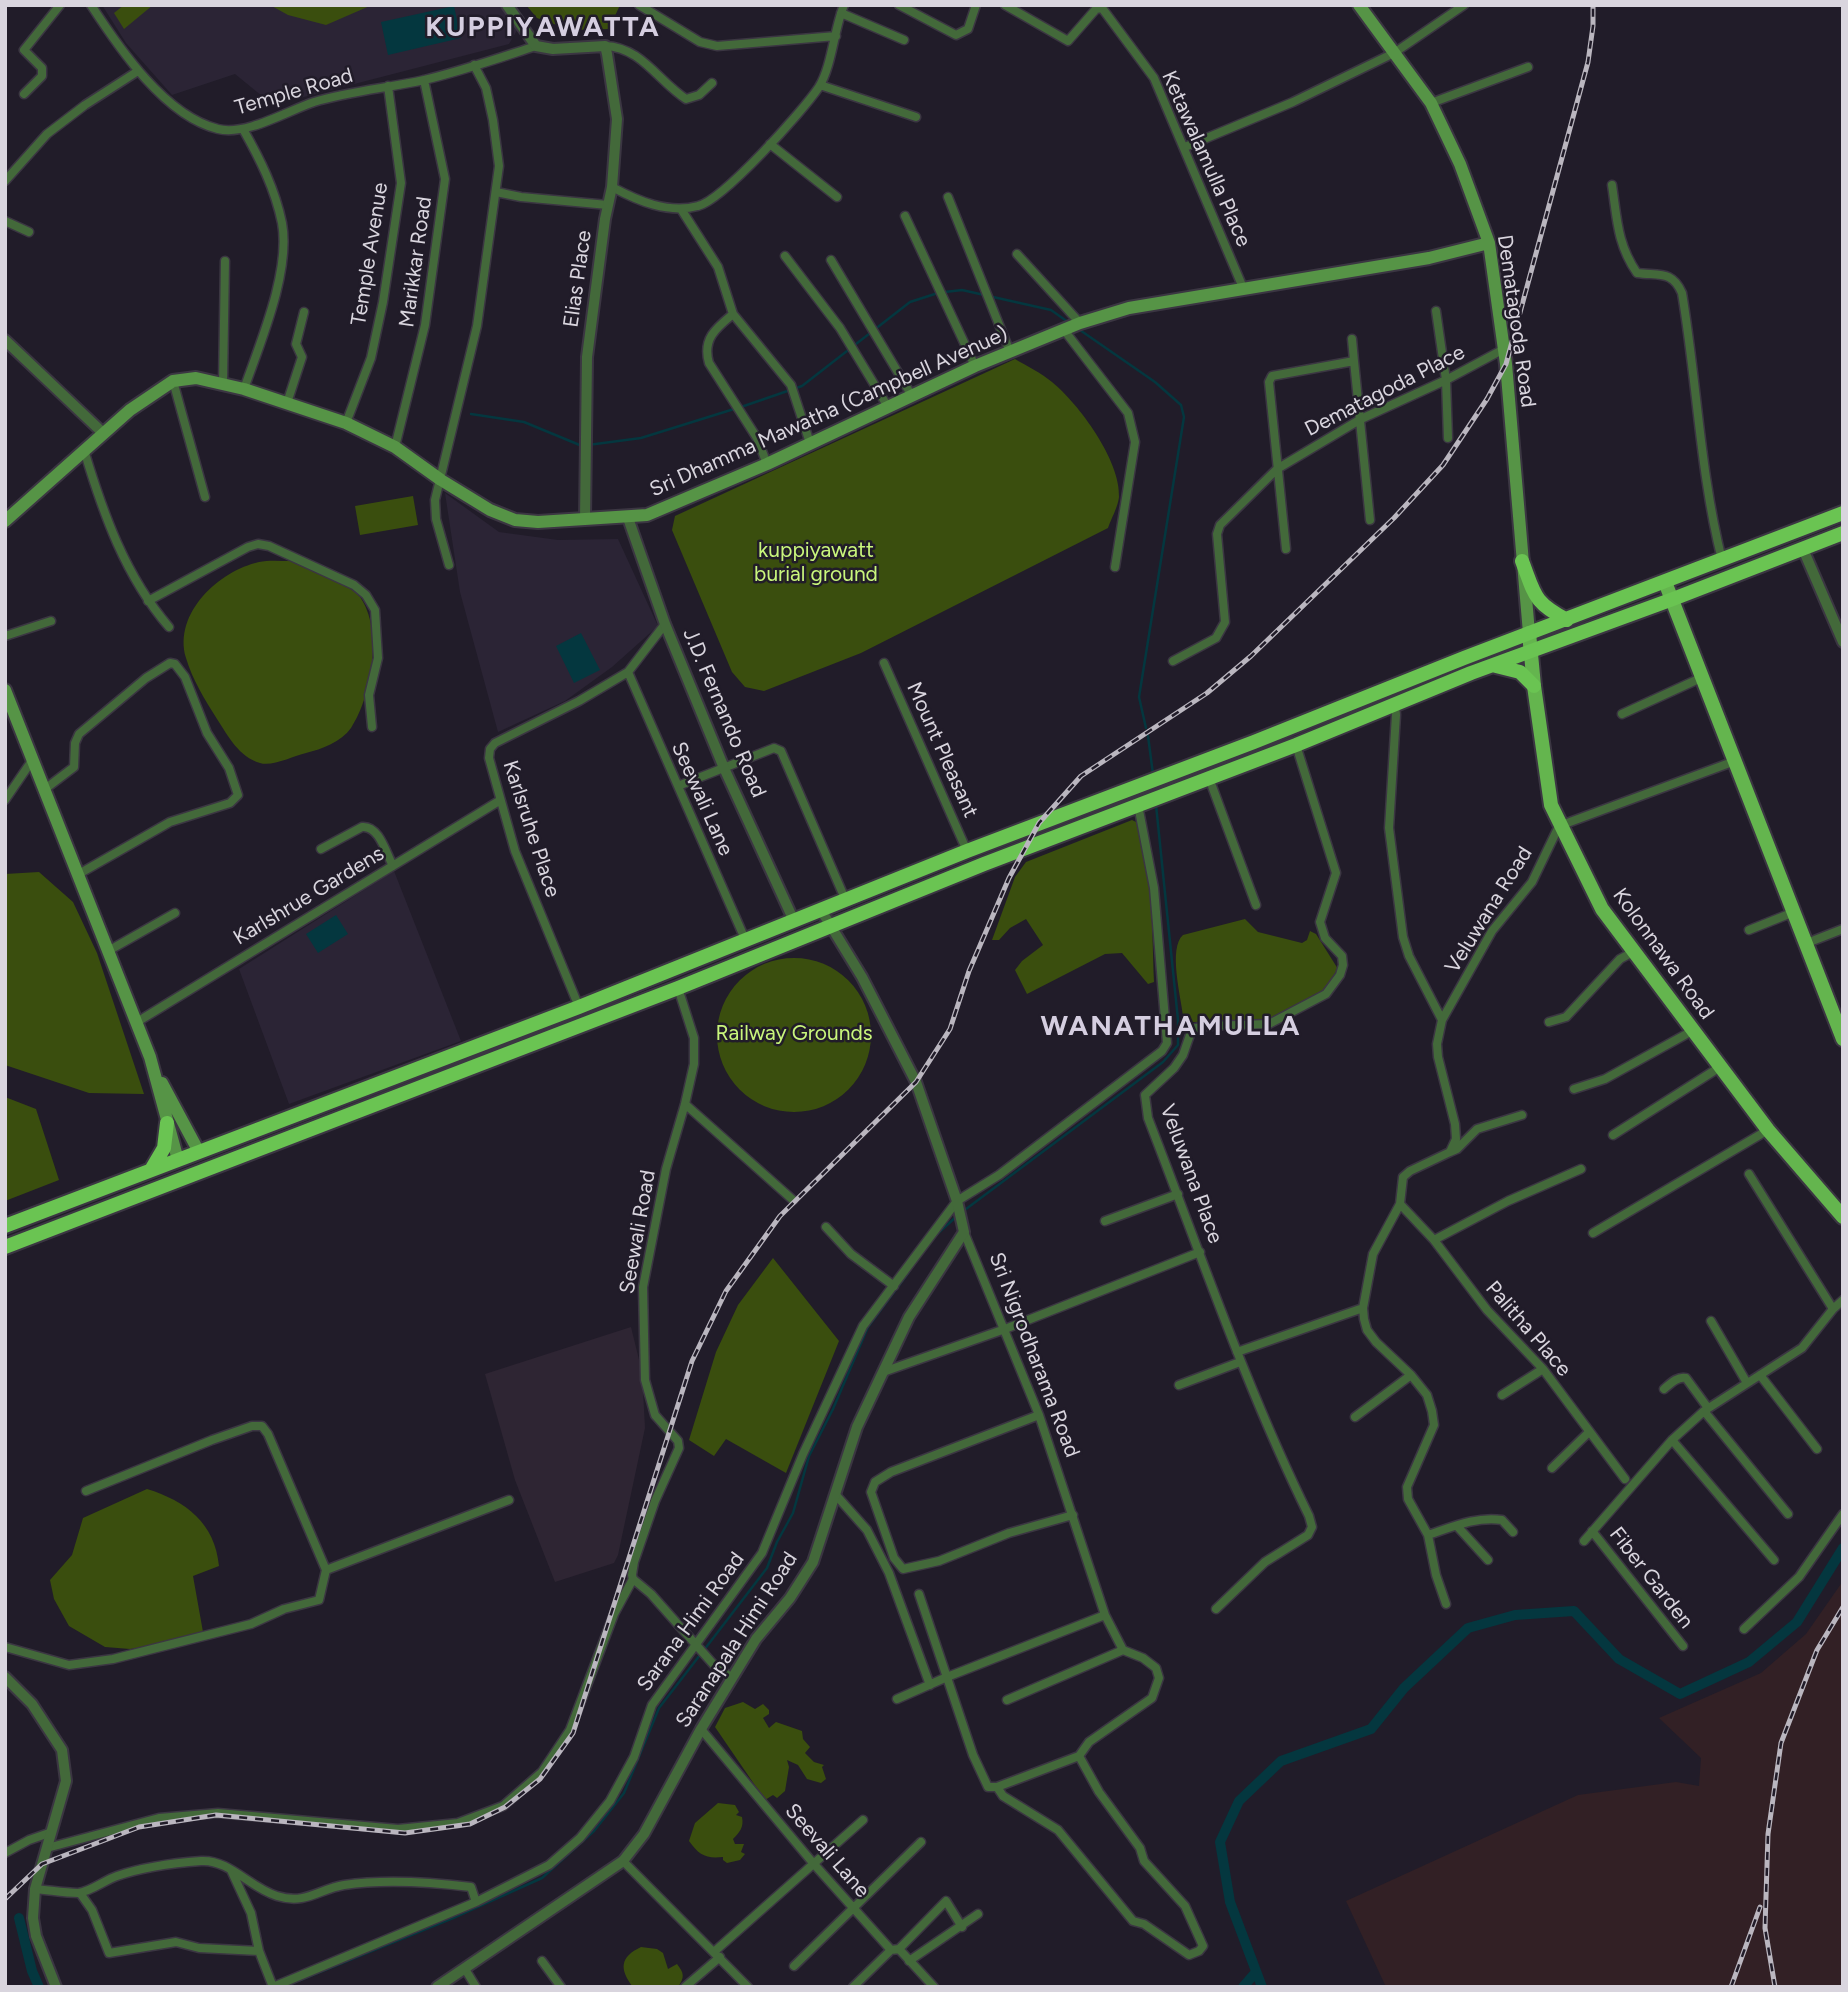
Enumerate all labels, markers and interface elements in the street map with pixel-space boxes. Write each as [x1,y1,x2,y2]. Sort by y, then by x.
district label: KUPPIYAWATTA [427,11,659,45]
street label: Temple Road [232,63,356,121]
street label: Ketawalamulla Place [1156,67,1256,251]
street label: Temple Avenue [346,181,394,327]
street label: Marikkar Road [394,195,438,329]
street label: Elias Place [559,229,597,329]
street label: Dematagoda Road [1491,233,1541,409]
street label: Sri Dhamma Mawatha (Campbell Avenue) [646,321,1012,503]
street label: Dematagoda Place [1301,340,1469,442]
park label: kuppiyawatt burial ground [754,538,878,588]
street label: J.D. Fernando Road [677,625,771,801]
street label: Mount Pleasant [901,678,983,822]
street label: Seewali Lane [666,738,738,860]
street label: Karlsruhe Place [497,757,565,901]
street label: Karlshrue Gardens [229,841,389,951]
street label: Veluwana Road [1440,842,1538,978]
street label: Kolonnawa Road [1607,883,1719,1025]
district label: WANATHAMULLA [1042,1010,1300,1044]
park label: Railway Grounds [715,1021,873,1047]
street label: Veluwana Place [1154,1101,1228,1247]
street label: Seewali Road [615,1168,661,1296]
street label: Sri Nigrodharama Road [983,1249,1085,1461]
street label: Palitha Place [1480,1276,1576,1382]
street label: Fiber Garden [1604,1522,1698,1634]
street label: Sarana Himi Road [632,1547,750,1697]
street label: Saranapala Himi Road [671,1547,803,1733]
street label: Seevali Lane [779,1799,875,1903]

